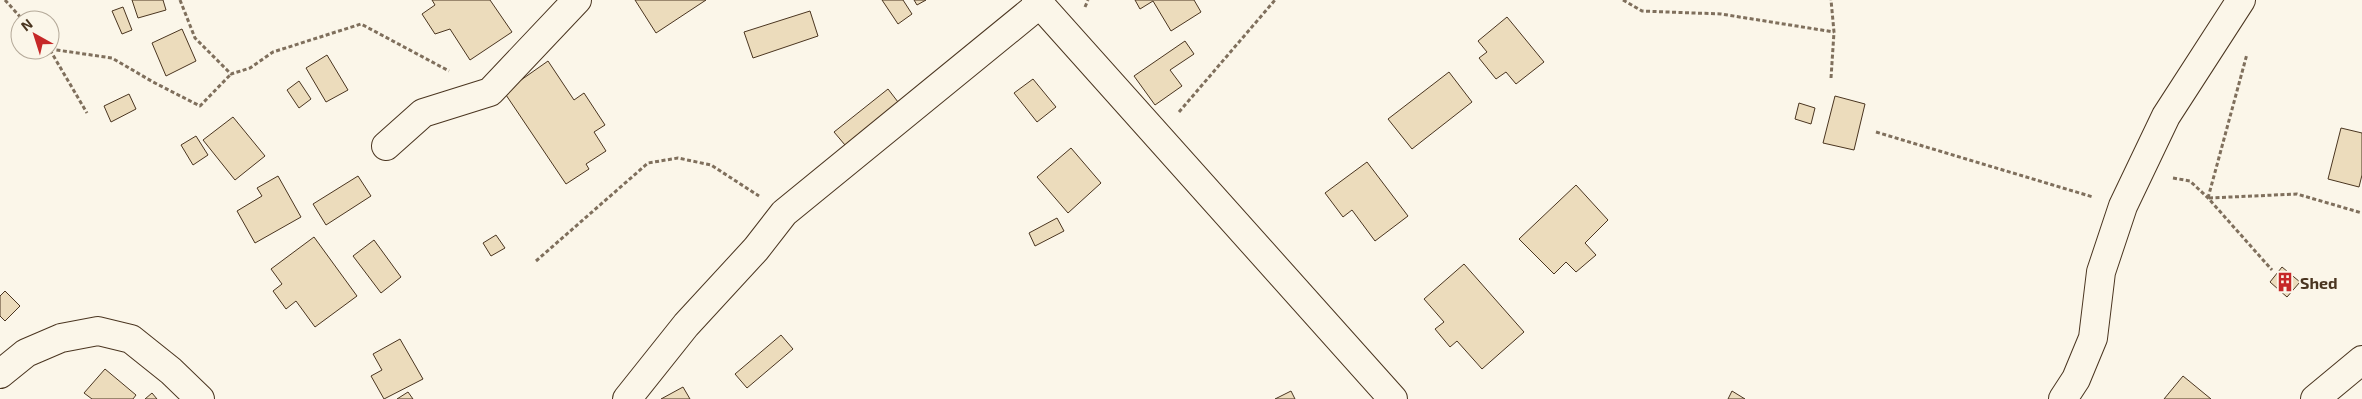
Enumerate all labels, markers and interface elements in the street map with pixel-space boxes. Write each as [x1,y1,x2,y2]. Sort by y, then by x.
north arrow [10,10,60,60]
text: N [17,15,36,34]
building icon: Shed [2274,271,2296,293]
place label: Shed [2300,273,2338,292]

